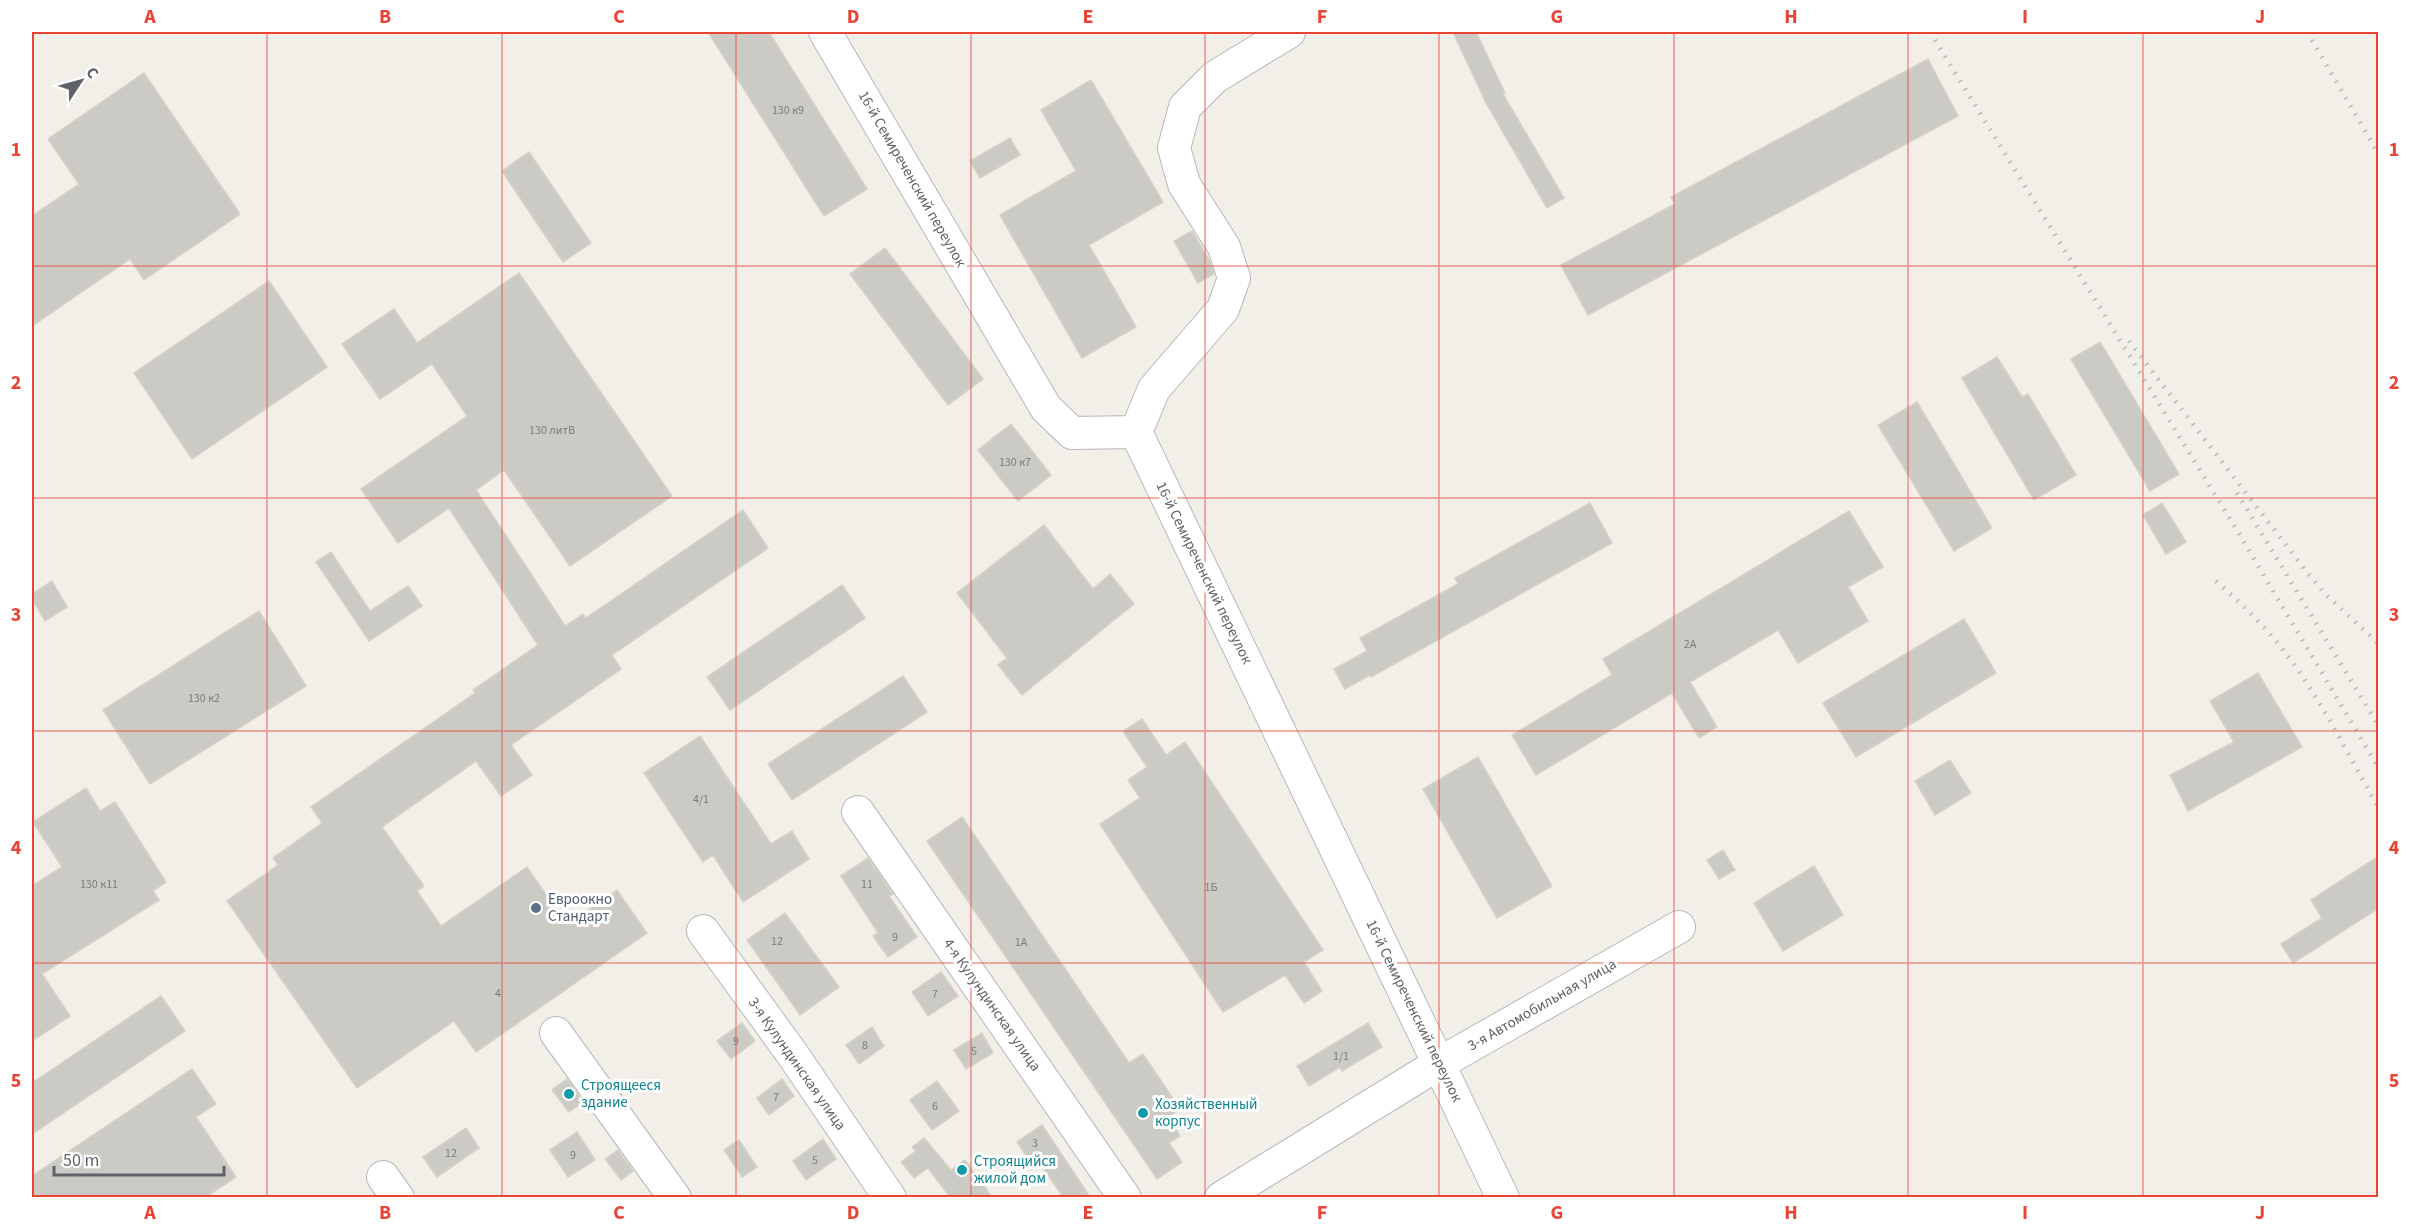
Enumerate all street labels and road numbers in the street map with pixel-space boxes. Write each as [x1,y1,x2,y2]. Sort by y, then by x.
street label: 16-й Семиреченский переулок [853,87,972,272]
street label: 16-й Семиреченский переулок [1151,478,1258,668]
street label: 16-й Семиреченский переулок [1361,916,1468,1106]
street label: 4-я Кулундинская улица [938,934,1046,1076]
street label: 3-я Автомобильная улица [1464,954,1620,1056]
street label: 3-я Кулундинская улица [743,993,851,1135]

